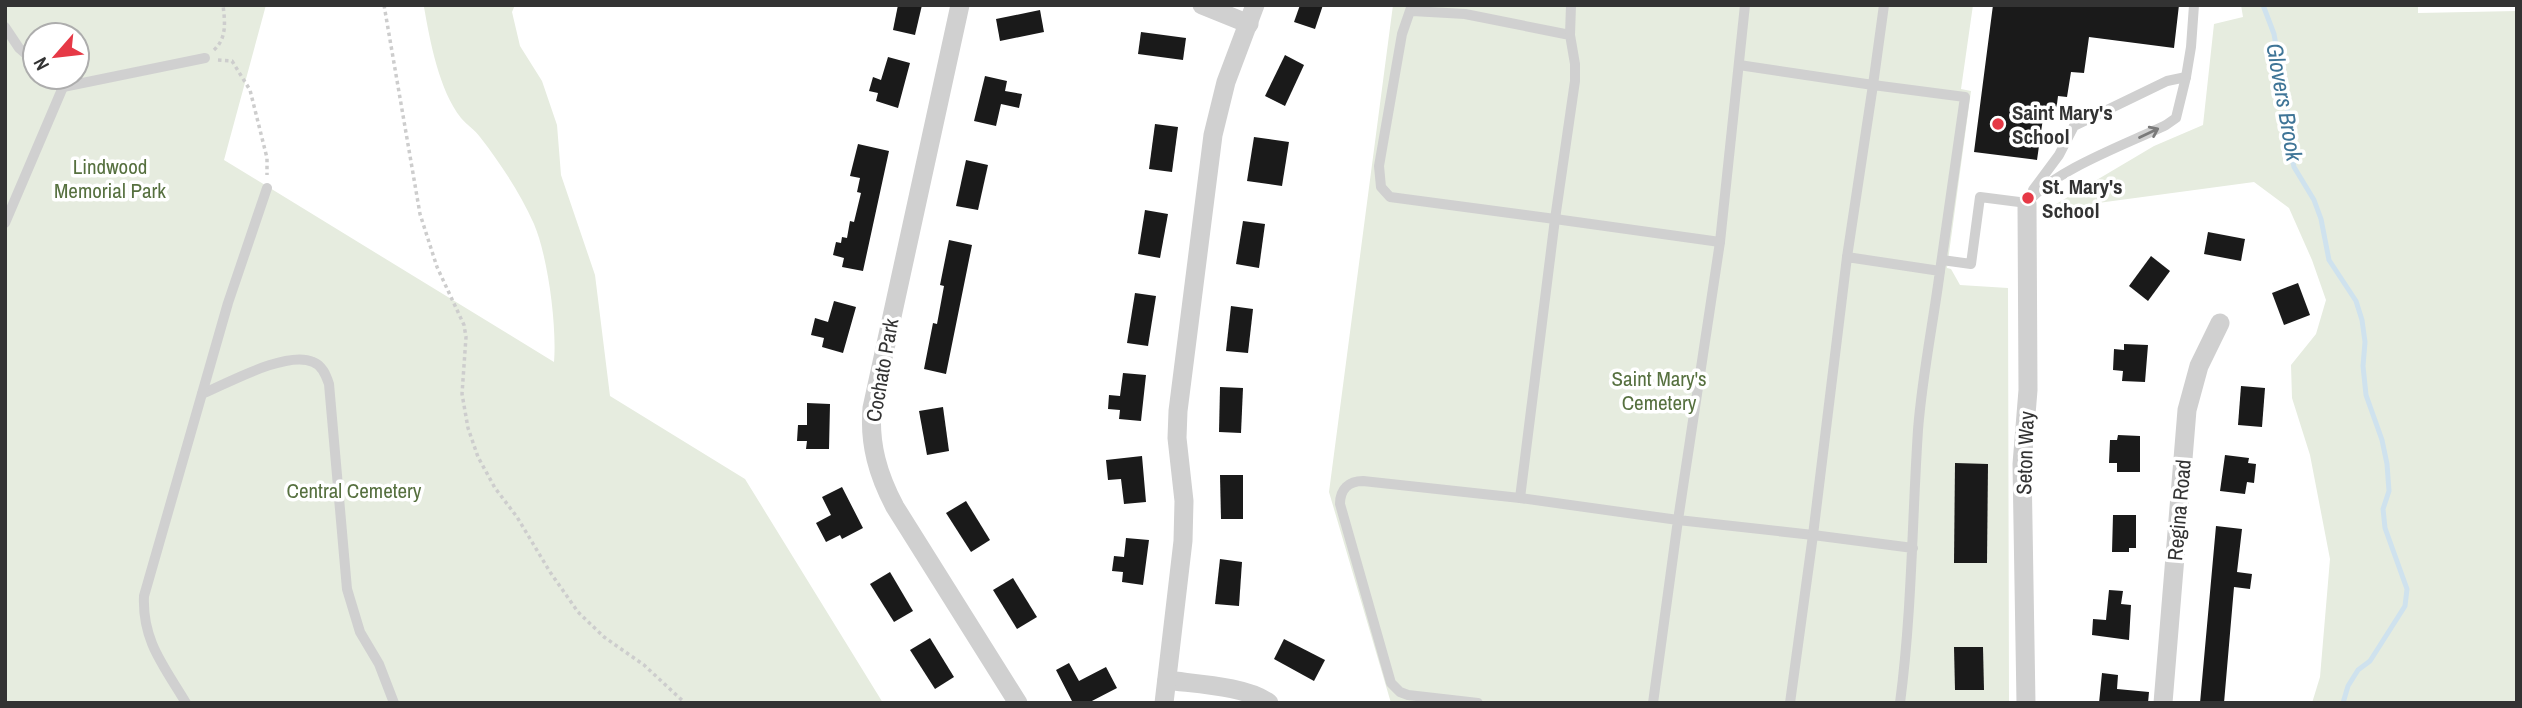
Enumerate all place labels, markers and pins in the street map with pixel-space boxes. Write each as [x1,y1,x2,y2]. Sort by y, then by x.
place label: Saint Mary's School [2012,98,2113,151]
marker: Saint Mary's School [1990,116,2006,132]
place label: St. Mary's School [2042,172,2123,225]
marker: St. Mary's School [2020,190,2036,206]

